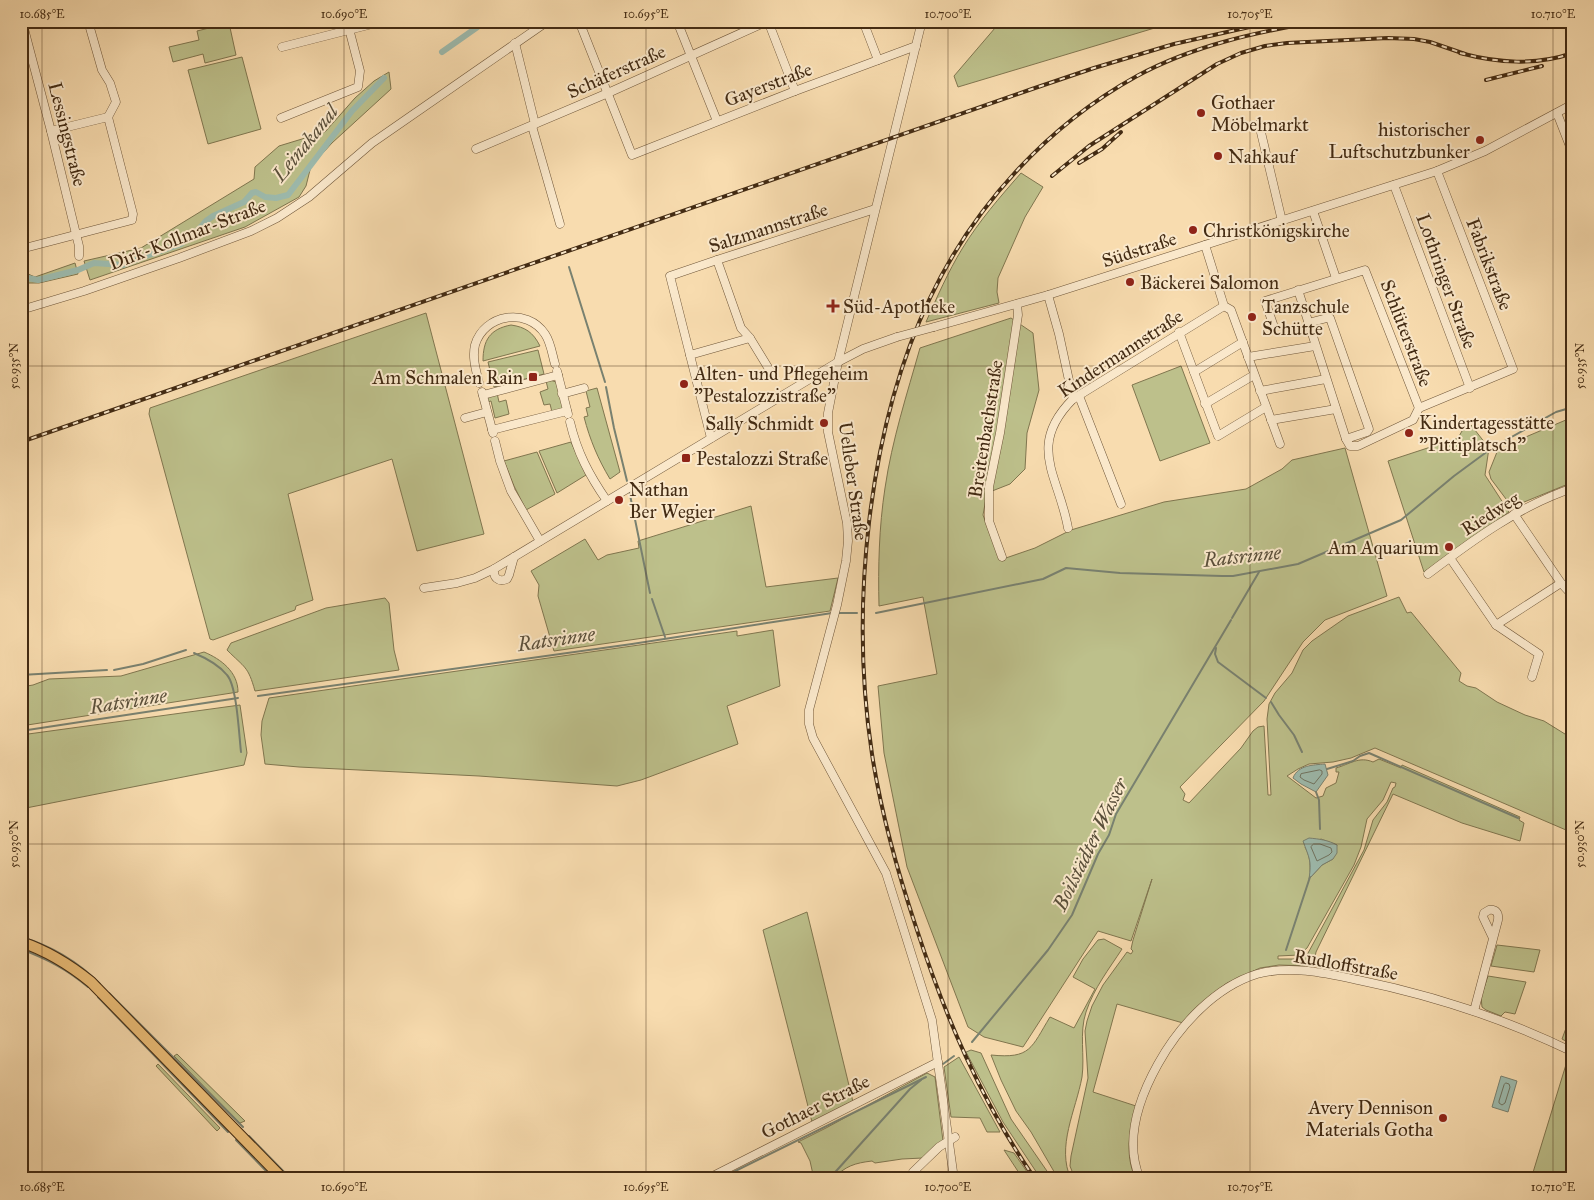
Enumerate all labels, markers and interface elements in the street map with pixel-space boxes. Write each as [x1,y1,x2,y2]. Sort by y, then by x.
text: 10.685°E [19,7,65,21]
text: 10.690°E [321,7,368,21]
text: 10.695°E [623,7,669,21]
text: 10.700°E [925,7,972,21]
text: 10.705°E [1227,7,1273,21]
text: 10.710°E [1531,7,1576,21]
street label: Schäferstraße [563,39,669,103]
street label: Gayerstraße [721,57,815,112]
street label: Lessingstraße [42,80,92,189]
place label: Gothaer Möbelmarkt [1211,91,1309,136]
water label: Leinakanal [266,99,344,187]
marker: Gothaer Möbelmarkt [1195,107,1207,119]
place label: historischer Luftschutzbunker [1328,118,1471,163]
marker: historischer Luftschutzbunker [1474,134,1486,146]
place label: Nahkauf [1228,145,1298,168]
marker: Nahkauf [1212,150,1224,162]
street label: Dirk-Kollmar-Straße [105,194,269,275]
street label: Salzmannstraße [706,197,831,258]
street label: Lothringer Straße [1410,210,1482,352]
street label: Fabrikstraße [1461,215,1518,314]
place label: Christkönigskirche [1203,219,1350,243]
marker: Christkönigskirche [1187,224,1199,236]
street label: Südstraße [1099,227,1179,272]
place label: Bäckerei Salomon [1140,271,1279,294]
marker: Bäckerei Salomon [1124,276,1136,288]
street label: Schlüterstraße [1376,276,1438,390]
place label: Süd-Apotheke [843,295,955,318]
place label: Tanzschule Schütte [1262,295,1350,340]
marker: Süd-Apotheke [827,300,839,312]
street label: Kindermannstraße [1053,304,1187,402]
marker: Tanzschule Schütte [1246,311,1258,323]
text: 50.935°N [7,343,21,389]
text: 50.935°N [1573,343,1587,389]
street label: Breitenbachstraße [963,358,1008,500]
place label: Alten- und Pflegeheim "Pestalozzistraße" [693,362,869,407]
place label: Am Schmalen Rain [371,366,523,389]
marker: Am Schmalen Rain [527,371,539,383]
marker: Alten- und Pflegeheim "Pestalozzistraße" [678,378,690,390]
place label: Kindertagesstätte "Pittiplatsch" [1419,411,1554,456]
place label: Sally Schmidt [705,412,814,435]
marker: Sally Schmidt [818,417,830,429]
street label: Uelleber Straße [834,420,873,542]
marker: Kindertagesstätte "Pittiplatsch" [1403,427,1415,439]
place label: Pestalozzi Straße [696,447,828,470]
marker: Pestalozzi Straße [680,452,692,464]
place label: Nathan Ber Wegier [629,478,716,524]
street label: Riedweg [1457,486,1525,541]
marker: Nathan Ber Wegier [613,494,625,506]
place label: Am Aquarium [1327,536,1439,560]
water label: Ratsrinne [1201,540,1283,572]
marker: Am Aquarium [1443,541,1455,553]
water label: Ratsrinne [515,622,597,656]
water label: Ratsrinne [87,683,169,719]
water label: Boilstädter Wasser [1047,772,1133,915]
text: 50.930°N [7,820,21,868]
text: 50.930°N [1573,820,1587,868]
street label: Rudloffstraße [1292,944,1400,985]
street label: Gothaer Straße [757,1069,873,1144]
place label: Avery Dennison Materials Gotha [1305,1096,1434,1141]
marker: Avery Dennison Materials Gotha [1437,1112,1449,1124]
text: 10.685°E [19,1180,65,1194]
text: 10.690°E [321,1180,368,1194]
text: 10.695°E [623,1180,669,1194]
text: 10.700°E [925,1180,972,1194]
text: 10.705°E [1227,1180,1273,1194]
text: 10.710°E [1531,1180,1576,1194]

